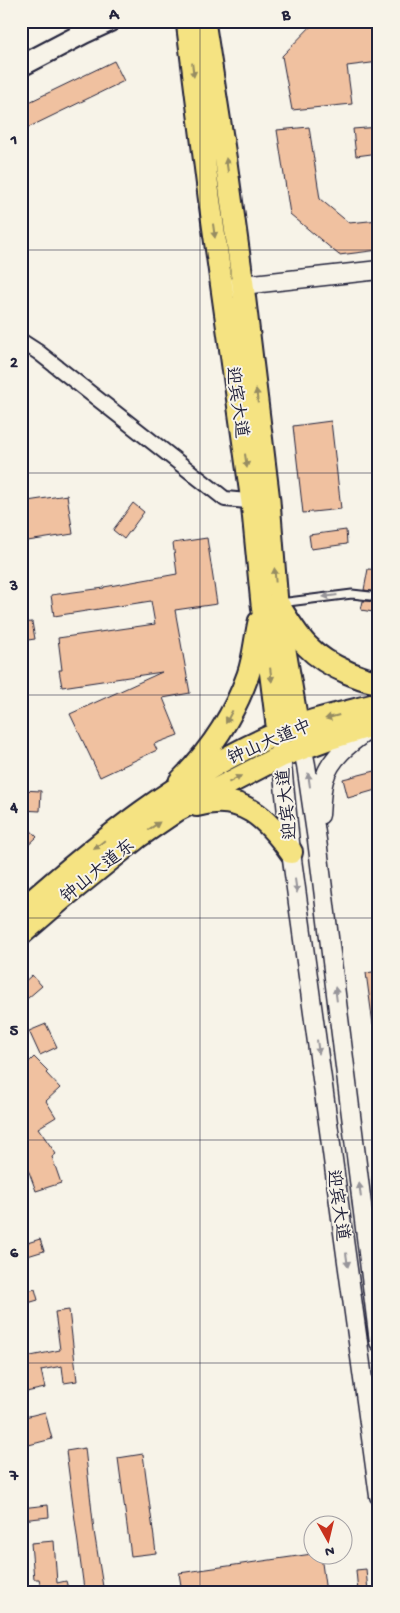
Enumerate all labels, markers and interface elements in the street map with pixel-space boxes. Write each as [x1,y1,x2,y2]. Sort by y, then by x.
text: A [108,7,120,26]
text: B [281,7,291,26]
one-way arrow [189,62,197,78]
text: 1 [10,132,17,151]
one-way arrow [223,157,231,173]
one-way arrow [210,223,218,239]
text: 2 [10,355,18,374]
street label: 迎宾大道 [220,365,252,439]
one-way arrow [253,387,261,403]
one-way arrow [242,453,250,469]
one-way arrow [271,566,279,582]
text: 3 [9,578,18,597]
one-way arrow [322,592,338,600]
one-way arrow [267,667,275,683]
one-way arrow [225,710,233,725]
one-way arrow [324,713,339,721]
street label: 钟山大道中 [224,715,316,771]
street label: 迎宾大道 [273,767,303,841]
one-way arrow [304,772,312,788]
one-way arrow [228,775,243,783]
text: 4 [9,800,18,819]
one-way arrow [147,821,161,831]
street label: 钟山大道东 [56,835,140,908]
one-way arrow [93,839,106,850]
one-way arrow [292,878,300,894]
one-way arrow [332,985,340,1001]
text: 5 [10,1023,19,1042]
one-way arrow [314,1039,322,1055]
street label: 迎宾大道 [321,1168,353,1242]
one-way arrow [356,1181,364,1197]
text: 6 [10,1245,19,1264]
one-way arrow [343,1252,351,1268]
text: 7 [9,1468,19,1487]
north arrow [302,1516,352,1566]
text: N [324,1541,335,1559]

